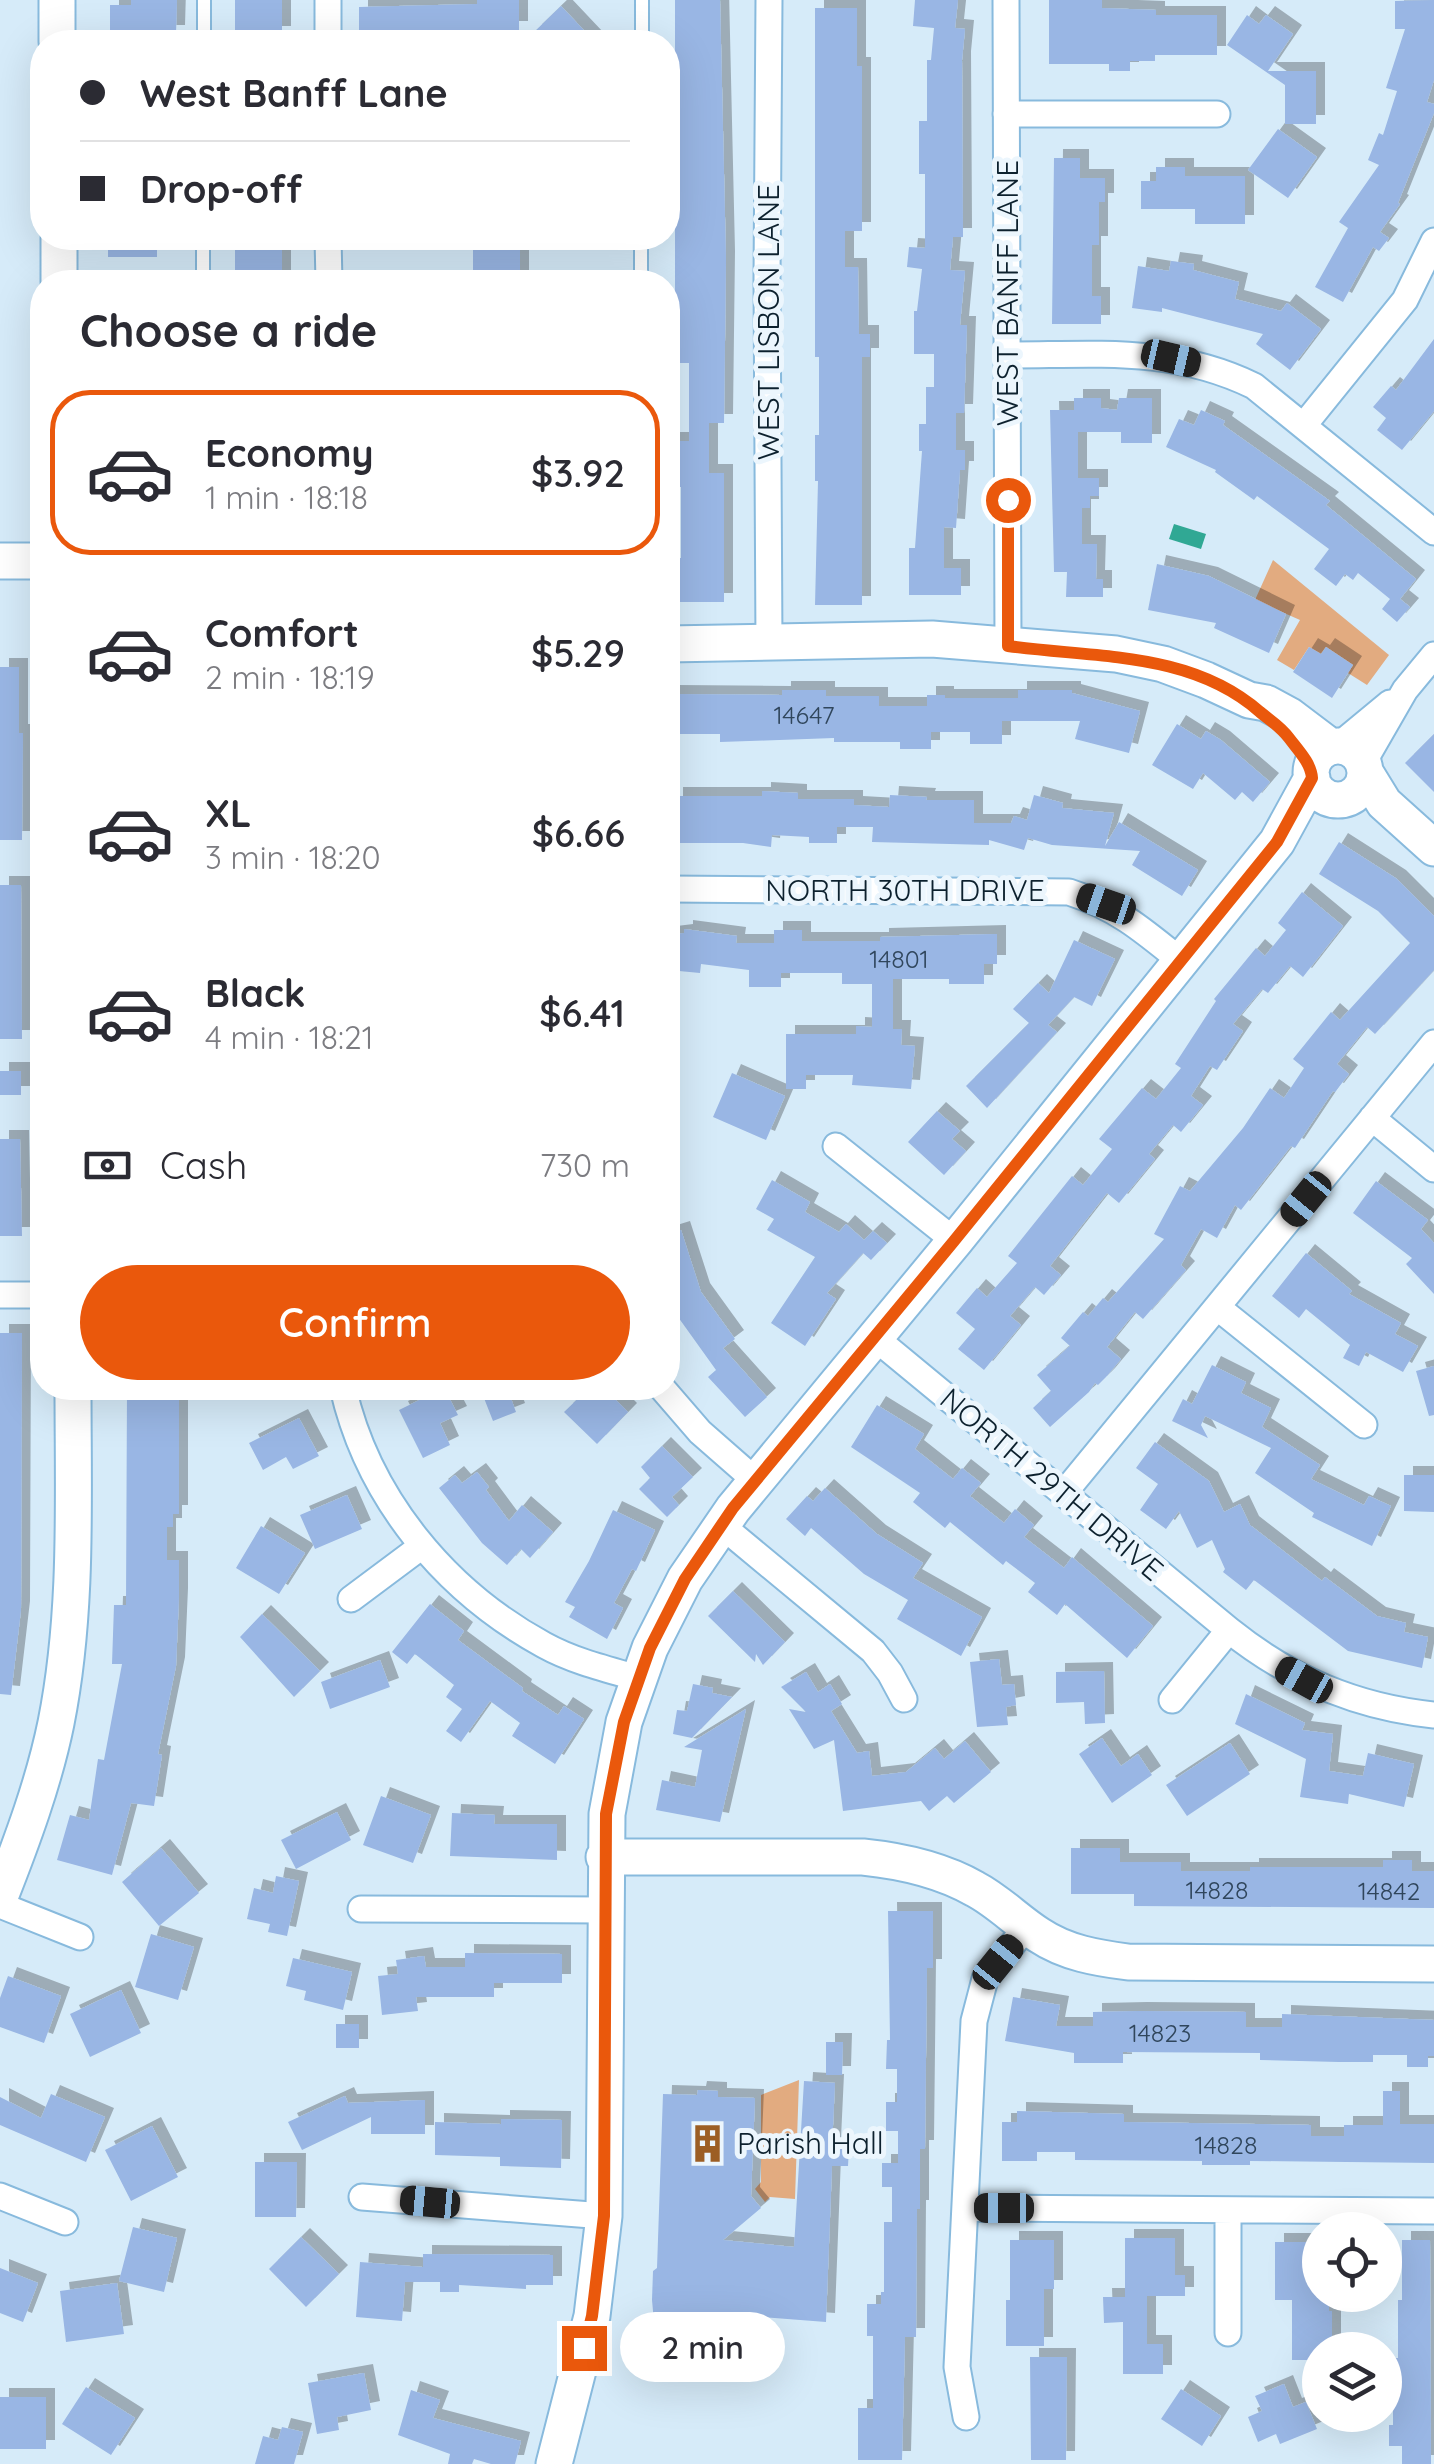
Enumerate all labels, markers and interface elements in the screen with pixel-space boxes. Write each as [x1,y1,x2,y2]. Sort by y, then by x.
text: West Banff Lane [140,69,448,117]
street label: WEST BANFF LANE [988,160,1026,426]
text: Drop-off [140,165,302,213]
street label: WEST LISBON LANE [749,184,787,460]
text: Choose a ride [80,302,377,358]
car [1138,337,1204,379]
icon: car [85,428,175,518]
text: Economy [205,429,374,477]
text: $3.92 [531,449,625,497]
text: 1 min · 18:18 [205,477,368,517]
route start [986,478,1031,523]
icon: car [85,608,175,698]
text: Comfort [205,609,359,657]
text: $5.29 [531,629,625,677]
text: 2 min · 18:19 [205,657,375,697]
house number: 14647 [773,699,835,730]
icon: car [85,788,175,878]
text: XL [205,789,251,837]
text: $6.66 [532,809,625,857]
text: 3 min · 18:20 [205,837,381,877]
street label: NORTH 30TH DRIVE [765,871,1045,909]
car [1073,880,1139,928]
house number: 14801 [869,943,929,974]
icon: car [85,968,175,1058]
text: Black [205,969,305,1017]
text: $6.41 [539,989,625,1037]
text: 4 min · 18:21 [205,1017,374,1057]
icon: cash [80,1138,135,1193]
text: Cash [160,1141,247,1189]
text: 730 m [540,1145,630,1185]
car [1275,1166,1337,1232]
button: Confirm [80,1265,630,1380]
street label: NORTH 29TH DRIVE [933,1380,1171,1588]
car [1270,1652,1338,1708]
house number: 14828 [1186,1874,1248,1905]
house number: 14842 [1358,1875,1420,1906]
car [967,1929,1029,1995]
house number: 14823 [1129,2017,1191,2048]
building icon: Parish Hall [686,2122,728,2164]
place label: Parish Hall [737,2124,884,2162]
house number: 14828 [1195,2129,1257,2160]
car [399,2184,461,2220]
car [974,2193,1034,2223]
map controls [1302,2212,1402,2432]
button: locate [1302,2212,1402,2312]
callout: 2 min [619,2313,784,2383]
route end [562,2326,607,2371]
text: 2 min [661,2327,744,2367]
button: layers [1302,2332,1402,2432]

